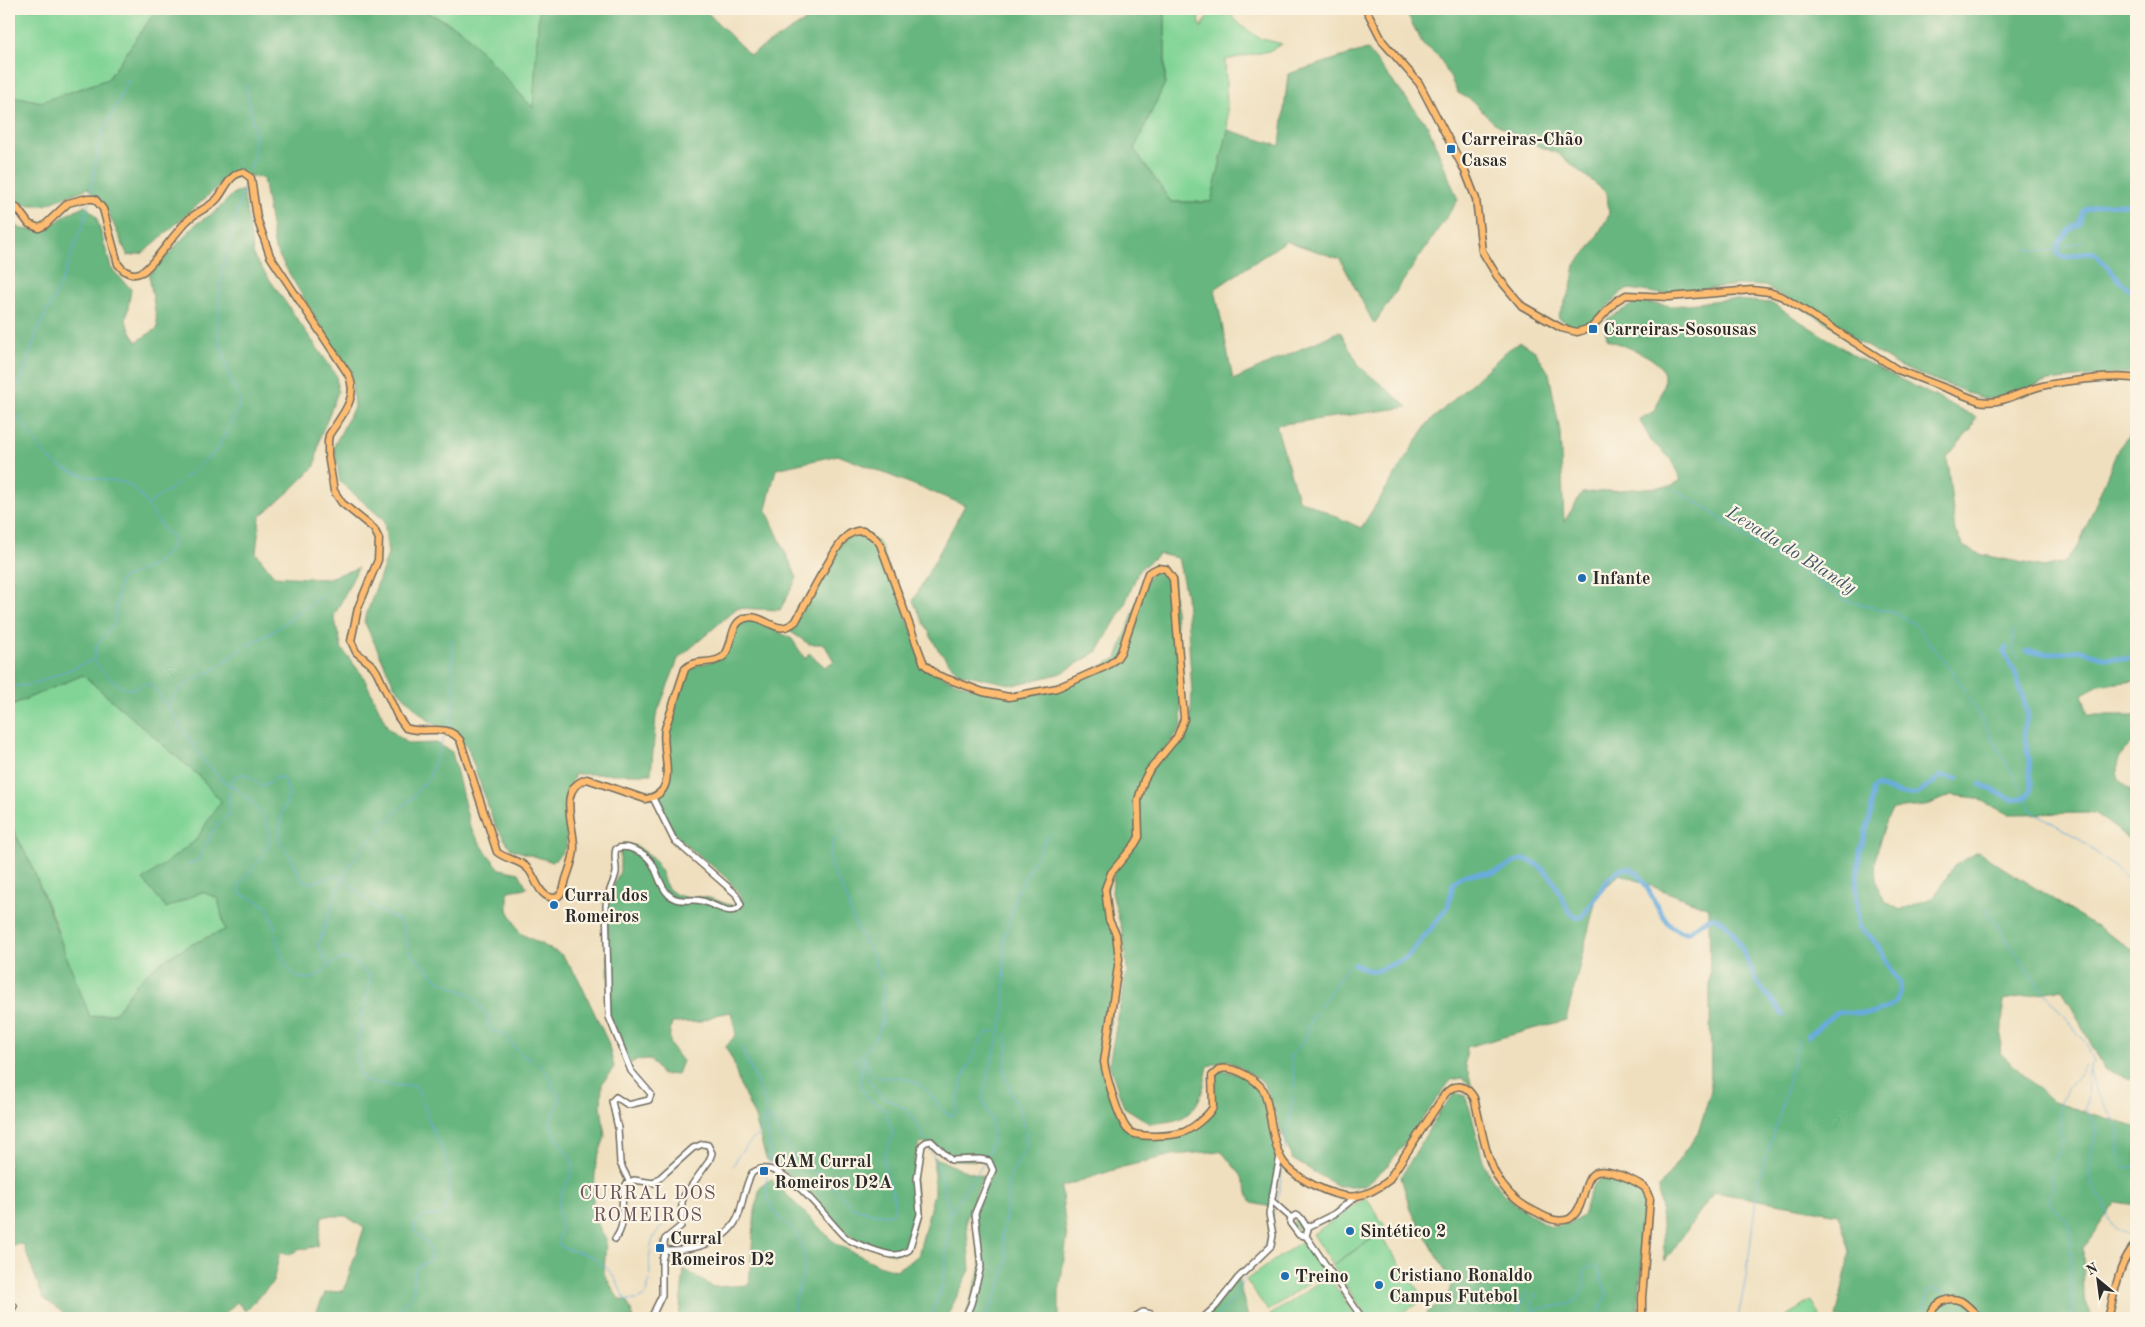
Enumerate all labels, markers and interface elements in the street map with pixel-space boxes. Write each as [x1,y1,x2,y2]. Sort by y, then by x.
place label: Carreiras-Chão Casas [1461,131,1583,170]
marker: Carreiras-Chão Casas [1445,143,1457,155]
place label: Carreiras-Sosousas [1603,321,1757,339]
marker: Carreiras-Sosousas [1587,323,1599,335]
water label: Levada do Blandy [1722,503,1859,599]
place label: Infante [1592,570,1650,588]
marker: Infante [1576,572,1588,584]
place label: Curral dos Romeiros [564,887,648,926]
marker: Curral dos Romeiros [548,899,560,911]
place label: CAM Curral Romeiros D2A [774,1153,893,1192]
marker: CAM Curral Romeiros D2A [758,1165,770,1177]
district label: CURRAL DOS ROMEIROS [579,1185,717,1226]
place label: Sintético 2 [1360,1223,1446,1241]
marker: Sintético 2 [1344,1225,1356,1237]
place label: Curral Romeiros D2 [670,1230,775,1269]
marker: Curral Romeiros D2 [654,1242,666,1254]
north arrow [2072,1254,2122,1304]
text: N [2084,1261,2101,1278]
place label: Cristiano Ronaldo Campus Futebol [1389,1267,1533,1306]
place label: Treino [1295,1268,1349,1286]
marker: Treino [1279,1270,1291,1282]
marker: Cristiano Ronaldo Campus Futebol [1373,1279,1385,1291]

